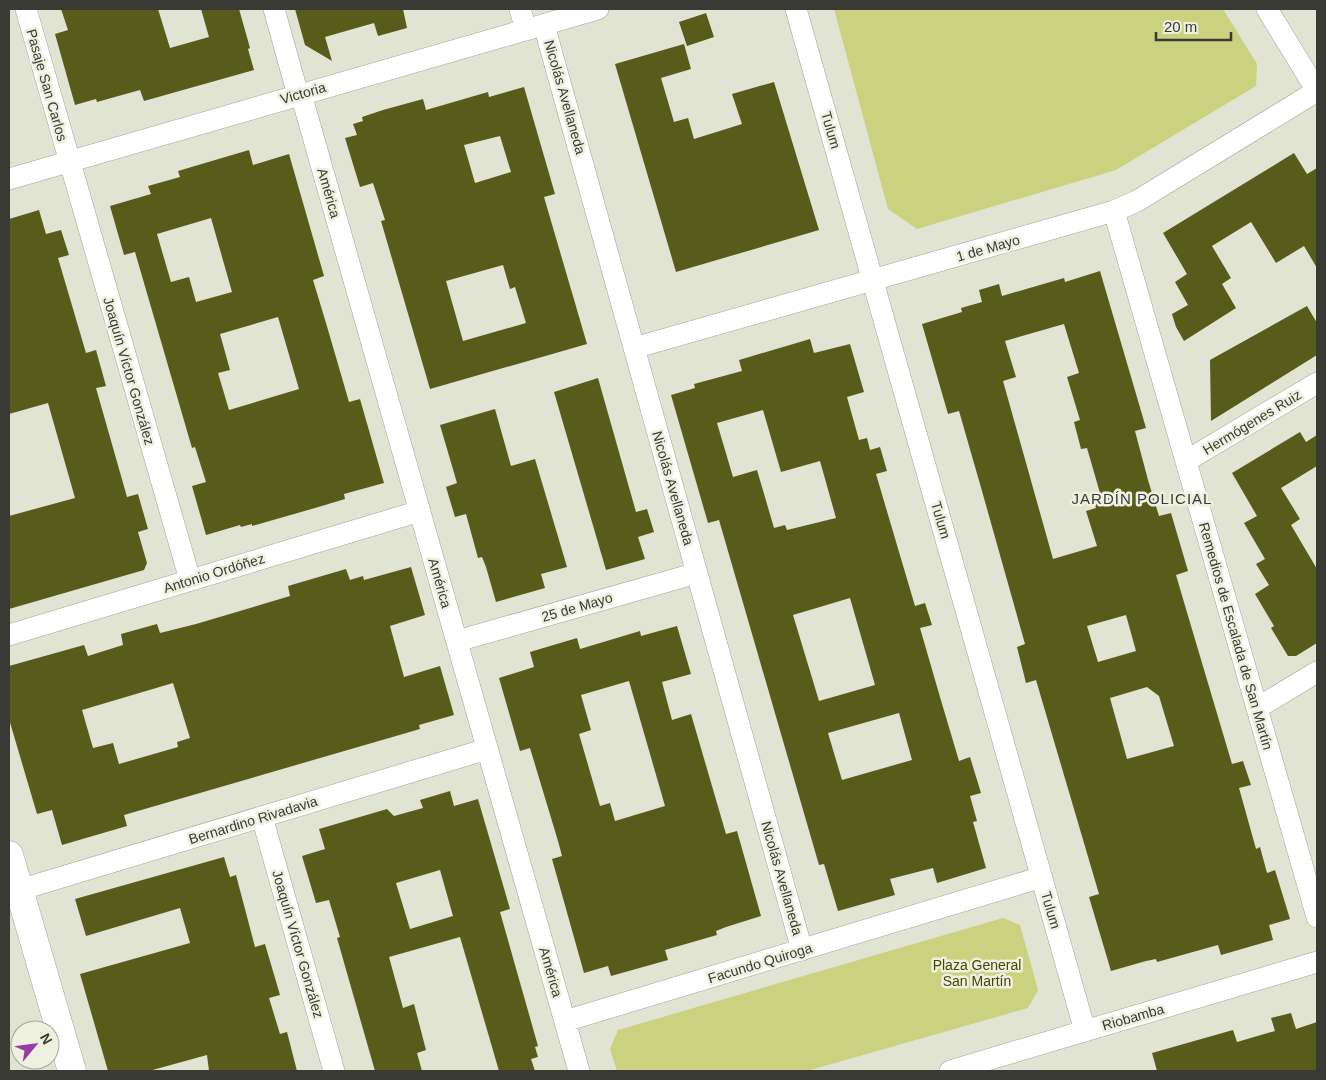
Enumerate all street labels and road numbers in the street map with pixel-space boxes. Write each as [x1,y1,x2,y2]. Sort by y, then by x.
street label: Pasaje San Carlos [23,27,71,143]
street label: Nicolás Avellaneda [541,38,589,156]
street label: Victoria [278,79,328,107]
street label: Tulum [818,109,844,151]
street label: América [314,166,344,220]
street label: 1 de Mayo [954,231,1022,265]
street label: Joaquín Víctor González [100,295,158,447]
street label: Hermógenes Ruiz [1200,386,1304,458]
street label: Nicolás Avellaneda [649,429,697,547]
street label: Tulum [928,499,954,541]
street label: Remedios de Escalada de San Martín [1196,520,1276,752]
street label: Antonio Ordóñez [161,550,267,596]
street label: América [425,556,455,610]
street label: 25 de Mayo [540,589,615,625]
street label: Bernardino Rivadavia [187,793,320,847]
street label: Nicolás Avellaneda [758,819,806,937]
street label: Joaquín Víctor González [269,868,327,1020]
street label: Tulum [1038,889,1064,931]
street label: Facundo Quiroga [706,939,814,986]
street label: América [536,945,566,999]
street label: Riobamba [1100,1000,1166,1033]

